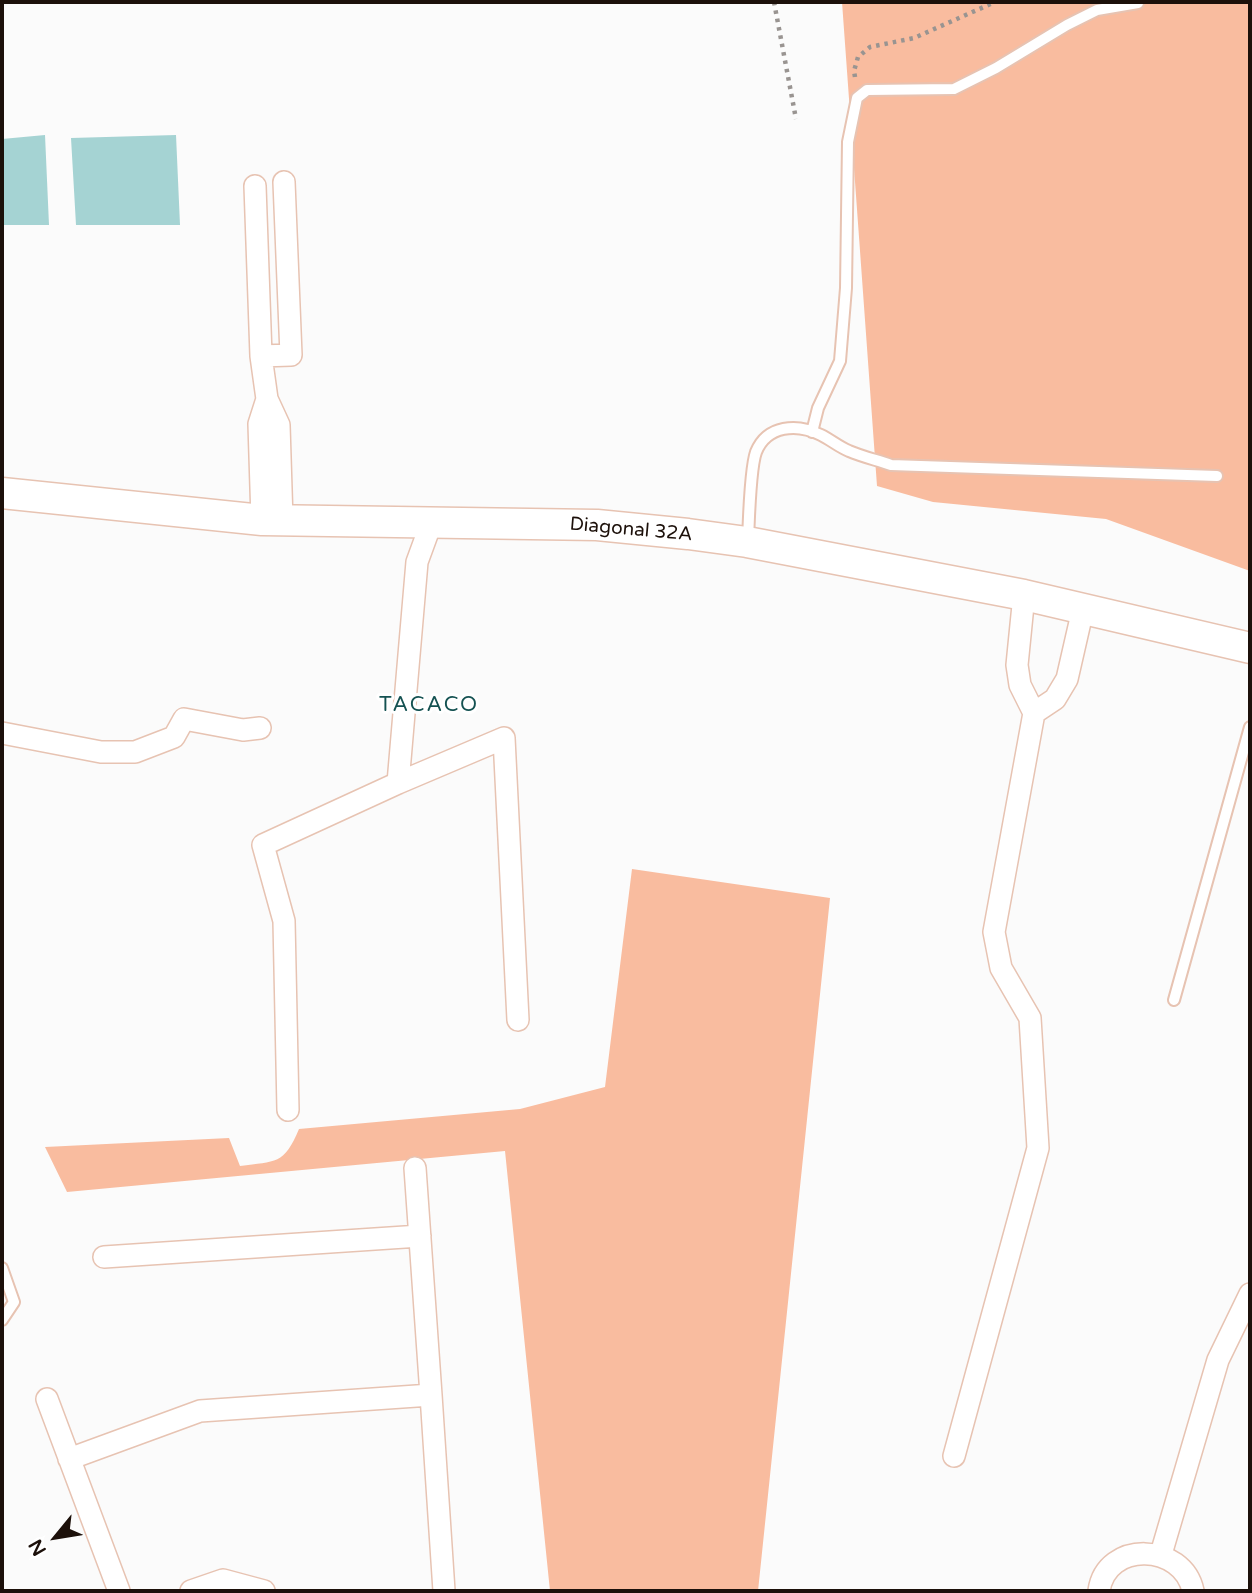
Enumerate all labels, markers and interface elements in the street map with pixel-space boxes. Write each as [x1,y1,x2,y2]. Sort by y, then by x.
street label: Diagonal 32A [569,513,693,547]
district label: TACACO [380,692,478,718]
north arrow [21,1502,91,1572]
text: N [24,1535,51,1560]

